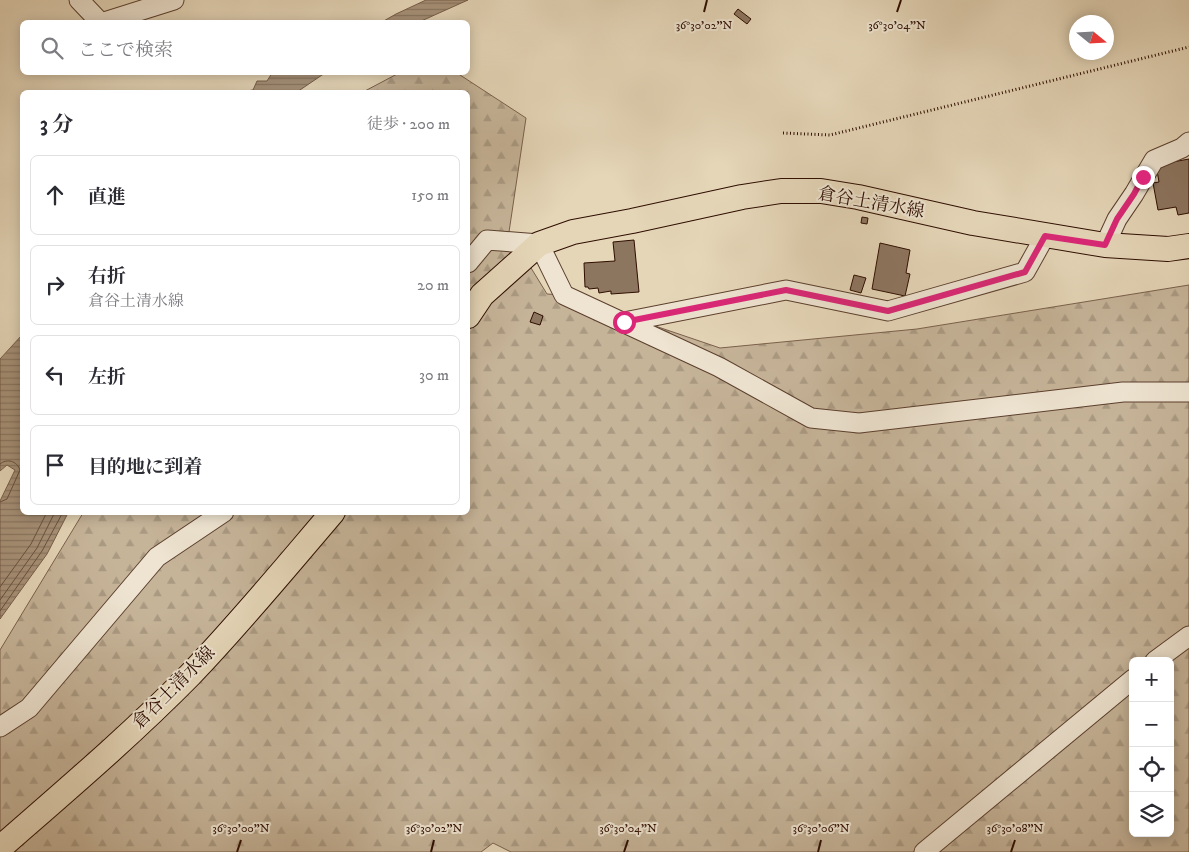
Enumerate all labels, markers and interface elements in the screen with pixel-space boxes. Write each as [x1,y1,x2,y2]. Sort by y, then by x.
north arrow [1069,15,1114,60]
text: 36°30'02"N [676,18,733,33]
text: 36°30'04"N [868,18,926,33]
search box [20,20,470,75]
icon: search [38,34,66,62]
text: ここで検索 [78,39,173,62]
text: 3 分 [40,112,73,138]
text: 徒歩 · 200 m [367,114,450,134]
route end [1132,166,1155,189]
icon: ahead [41,181,69,209]
street label: 倉谷土清水線 [816,183,926,223]
text: 150 m [411,185,449,205]
text: 直進 [88,186,126,209]
text: 右折 [88,265,126,288]
icon: right [41,271,69,299]
text: 20 m [417,275,449,295]
text: 倉谷土清水線 [88,291,184,311]
route start [613,311,636,334]
icon: left [41,361,69,389]
text: 30 m [419,365,449,385]
text: 左折 [88,366,126,389]
icon: arrive [41,451,69,479]
text: 目的地に到着 [88,456,202,479]
street label: 倉谷土清水線 [128,642,220,734]
map controls [1129,657,1174,837]
button: + [1129,657,1174,702]
button: − [1129,702,1174,747]
button: locate [1129,747,1174,792]
button: layers [1129,792,1174,837]
text: 36°30'00"N [212,821,270,836]
text: 36°30'02"N [406,821,463,836]
text: 36°30'04"N [599,821,657,836]
text: 36°30'06"N [792,821,850,836]
text: 36°30'08"N [987,821,1044,836]

